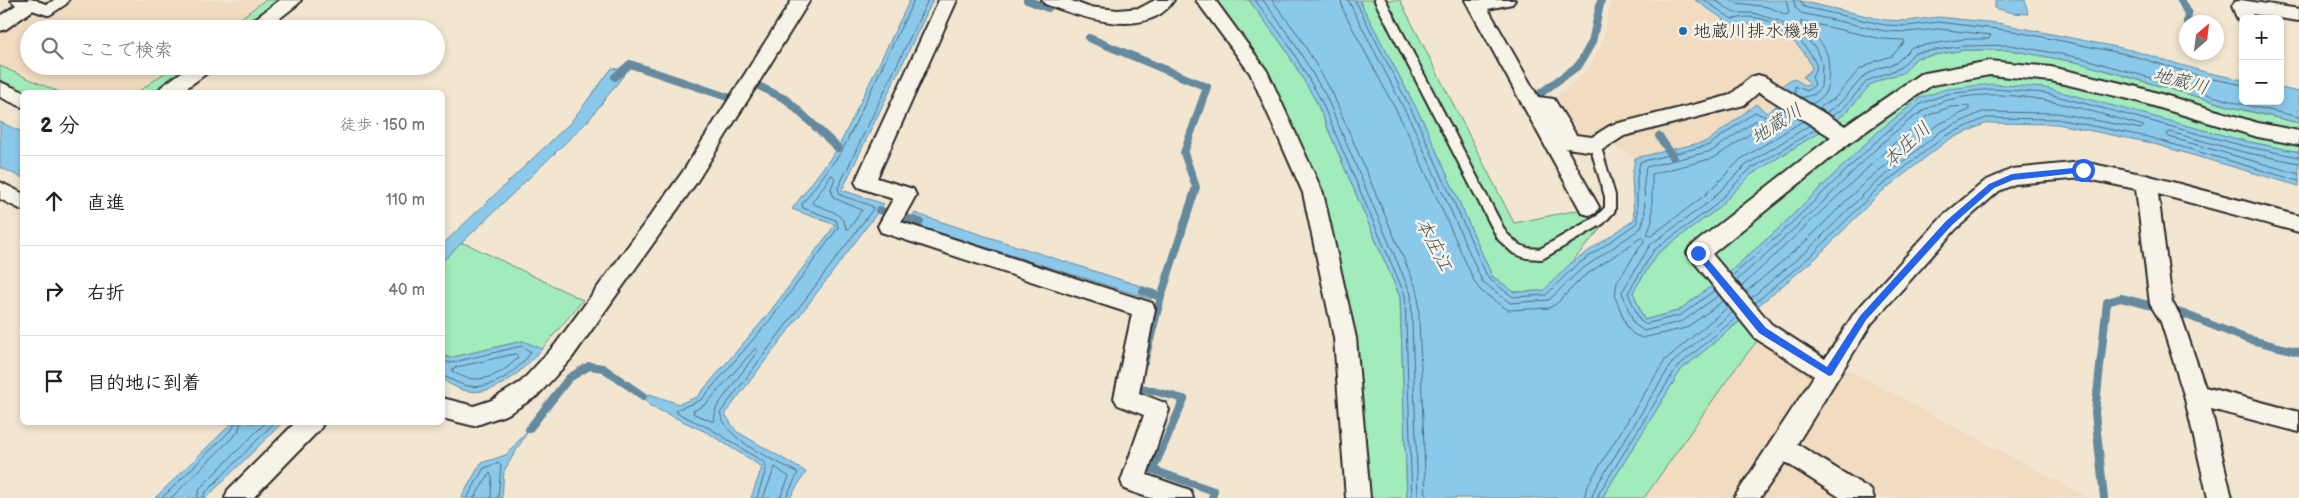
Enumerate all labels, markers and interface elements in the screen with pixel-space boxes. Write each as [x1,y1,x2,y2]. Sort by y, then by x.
north arrow [2179,15,2224,60]
map controls [2239,15,2284,105]
button: + [2239,15,2284,60]
search box [20,20,445,75]
place label: 地蔵川排水機場 [1693,21,1819,42]
marker: 地蔵川排水機場 [1677,25,1689,37]
icon: search [38,34,66,62]
text: ここで検索 [78,39,173,62]
button: − [2239,60,2284,105]
water label: 地蔵川 [2150,63,2211,100]
water label: 地蔵川 [1747,99,1807,149]
text: 2 分 [40,113,79,138]
text: 徒歩 · 150 m [340,116,425,135]
water label: 本庄川 [1878,117,1936,173]
route start [2072,159,2095,182]
icon: ahead [40,187,68,215]
text: 110 m [386,191,425,210]
text: 直進 [87,192,125,215]
water label: 本庄江 [1410,214,1457,276]
route end [1687,242,1710,265]
icon: right [40,277,68,305]
text: 40 m [388,281,425,300]
text: 右折 [87,282,125,305]
icon: arrive [40,367,68,395]
text: 目的地に到着 [87,372,201,395]

